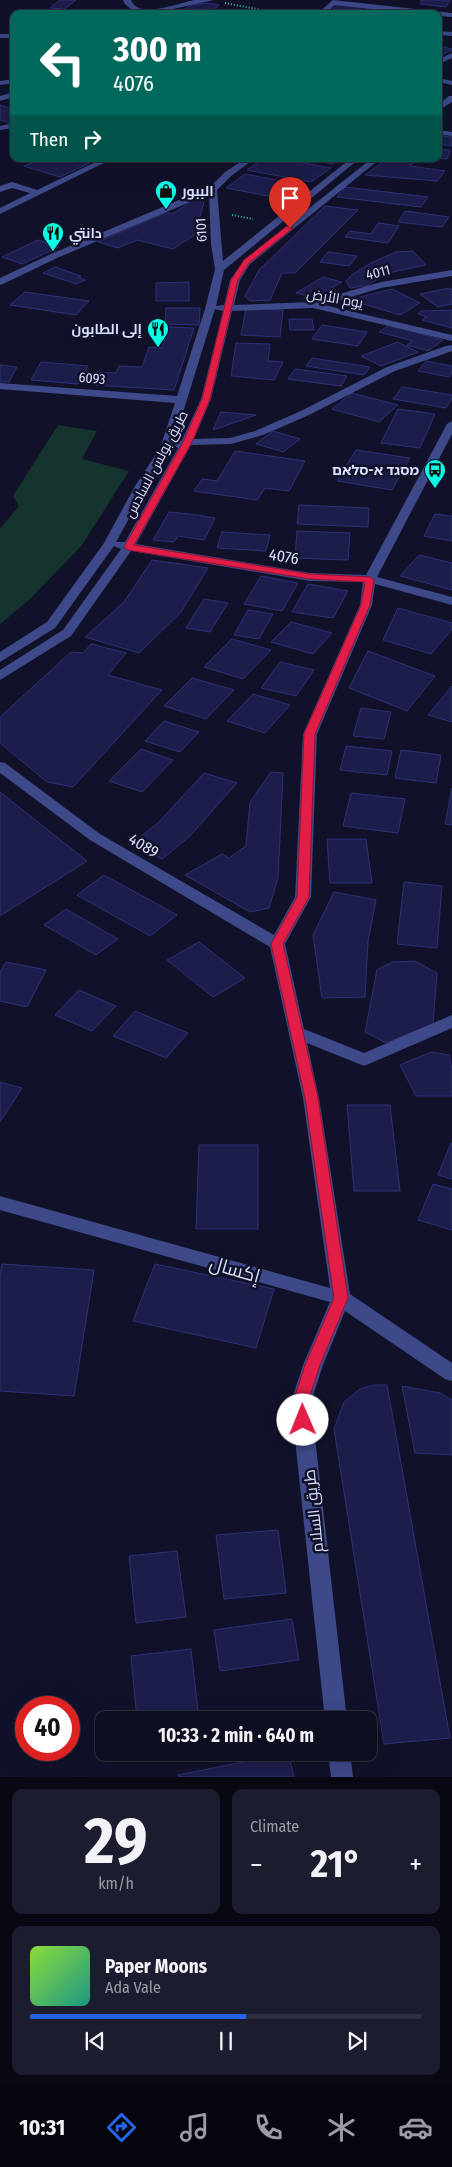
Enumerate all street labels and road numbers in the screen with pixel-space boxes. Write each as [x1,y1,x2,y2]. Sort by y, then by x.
street label: 6101 [192,217,211,243]
street label: 4011 [364,261,392,284]
street label: يوم الأرض [305,285,365,313]
street label: 6093 [78,369,106,388]
street label: طريق بولس السادس [121,408,192,521]
street label: 4076 [268,545,300,568]
street label: 4089 [125,829,162,862]
street label: إكسال [207,1251,263,1288]
street label: طريق السلام [300,1468,329,1553]

